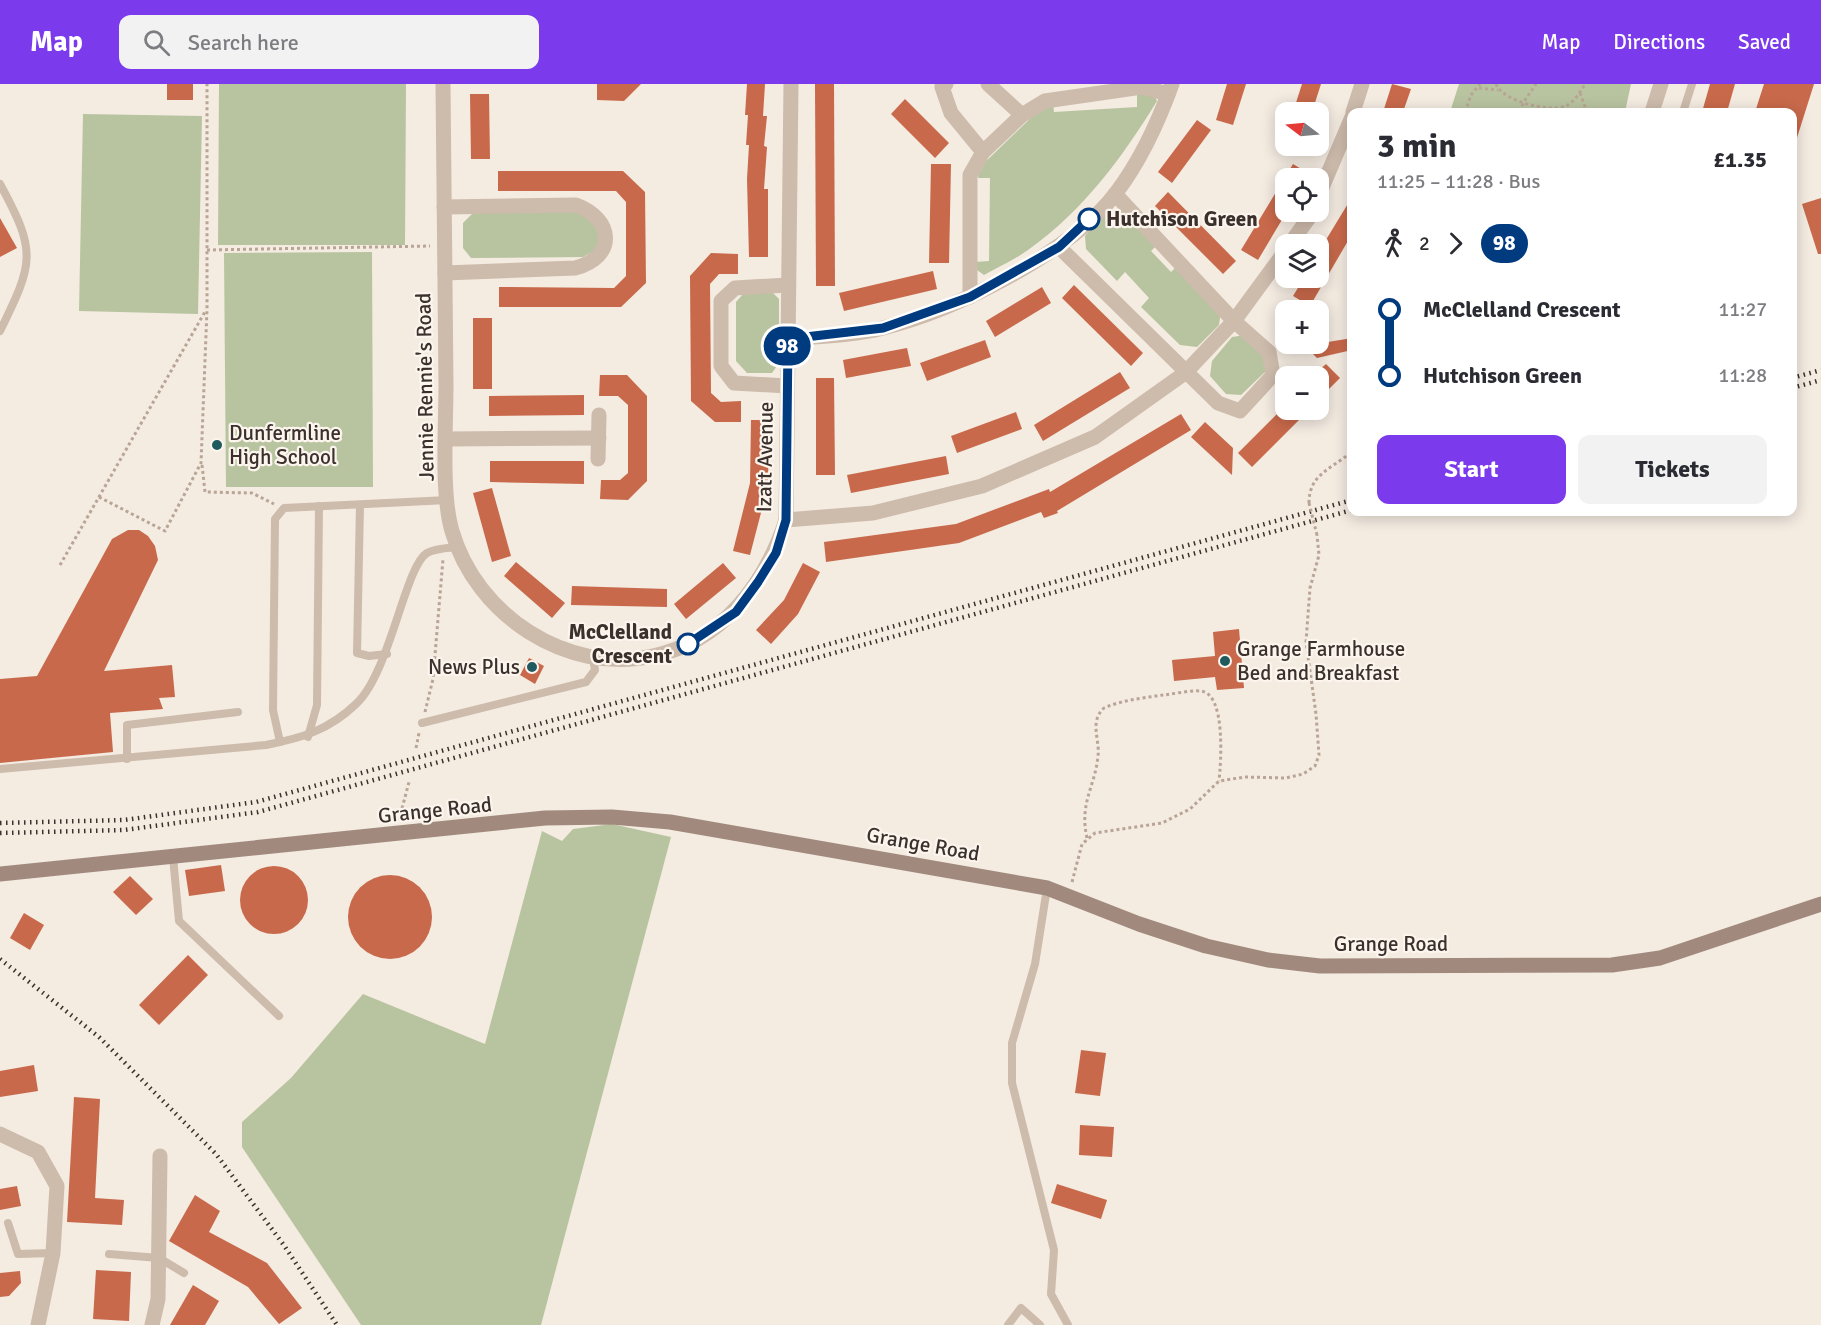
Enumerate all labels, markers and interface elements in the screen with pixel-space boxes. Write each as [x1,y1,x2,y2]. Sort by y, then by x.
search box [119,15,539,69]
text: Map [30,25,83,59]
icon: search [140,26,173,59]
text: Search here [188,29,299,56]
text: Map [1542,29,1580,55]
text: Directions [1613,29,1705,55]
text: Saved [1738,29,1791,55]
north arrow [1275,102,1329,156]
map controls [1275,102,1329,420]
text: 3 min [1377,126,1457,167]
text: £1.35 [1713,146,1767,173]
button: locate [1275,168,1329,222]
text: 11:25 – 11:28 · Bus [1377,169,1540,194]
place label: Hutchison Green [1106,206,1258,232]
marker: Hutchison Green [1078,208,1100,230]
icon: walk [1377,227,1410,260]
icon: forward [1439,227,1472,260]
text: 98 [1493,230,1516,256]
text: 2 [1419,231,1430,256]
button: layers [1275,234,1329,288]
street label: Jennie Rennie's Road [410,292,440,482]
text: McClelland Crescent [1423,296,1620,323]
text: 11:27 [1718,297,1767,322]
button: + [1275,300,1329,354]
line badge: 98 [760,326,814,366]
text: 98 [776,333,798,359]
text: Hutchison Green [1423,362,1582,389]
text: 11:28 [1718,363,1767,388]
button: − [1275,366,1329,420]
street label: Izatt Avenue [751,401,779,513]
place label: Dunfermline High School [229,420,341,470]
button: Start [1377,435,1566,504]
button: Tickets [1578,435,1767,504]
marker: Dunfermline High School [210,438,224,452]
place label: McClelland Crescent [568,619,672,669]
marker: McClelland Crescent [677,633,699,655]
place label: Grange Farmhouse Bed and Breakfast [1237,636,1405,686]
place label: News Plus [428,654,520,680]
marker: Grange Farmhouse Bed and Breakfast [1218,654,1232,668]
marker: News Plus [525,660,539,674]
street label: Grange Road [377,791,493,829]
street label: Grange Road [864,821,982,867]
street label: Grange Road [1334,931,1448,957]

